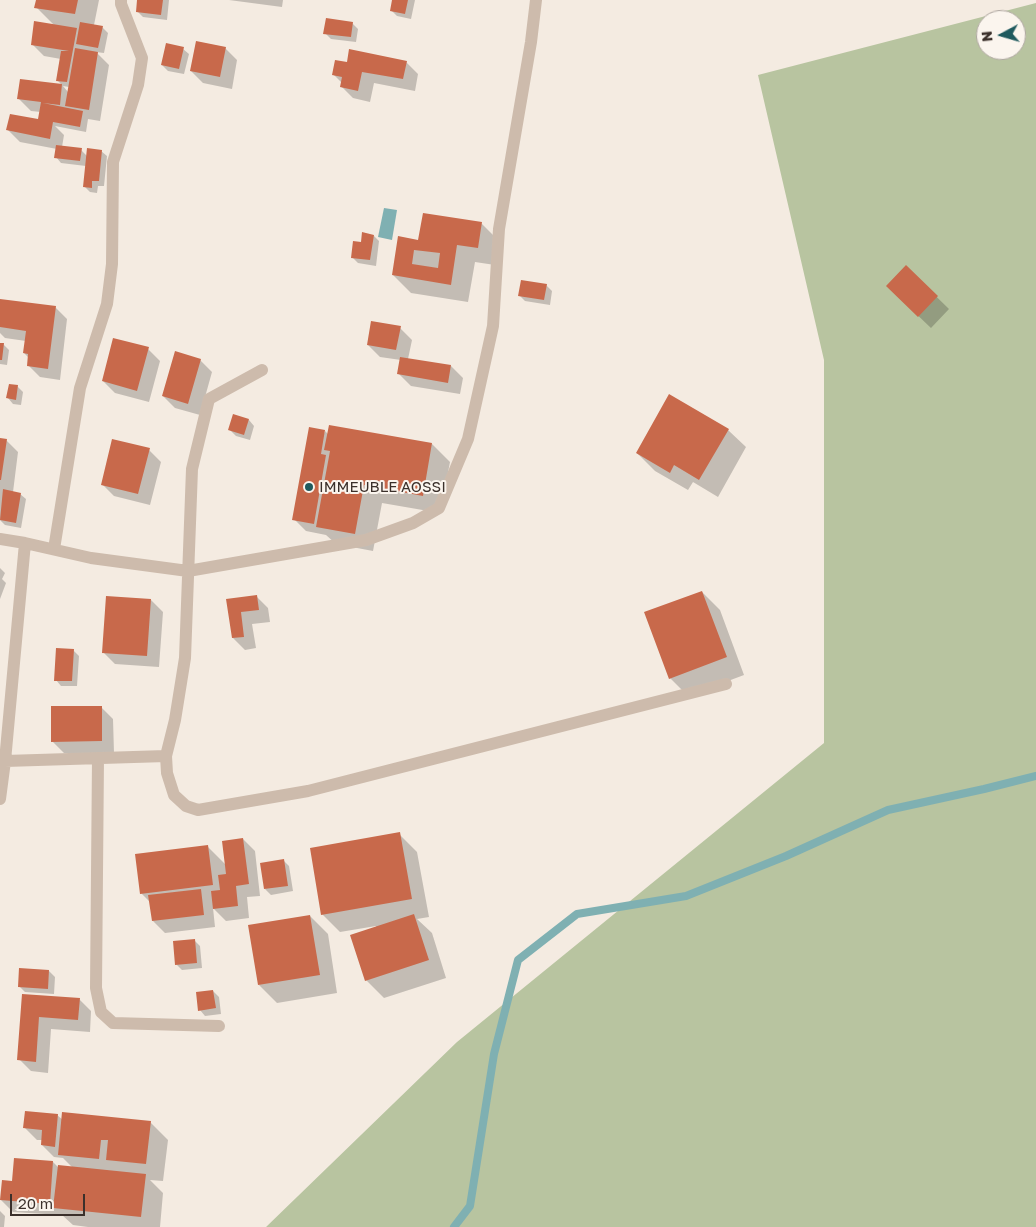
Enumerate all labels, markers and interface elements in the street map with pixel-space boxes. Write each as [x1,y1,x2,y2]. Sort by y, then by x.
north arrow [976,10,1026,60]
text: N [978,30,996,43]
place label: IMMEUBLE AOSSI [319,478,446,496]
marker: IMMEUBLE AOSSI [303,481,315,493]
scale bar [12,1184,88,1216]
text: 20 m [18,1194,53,1212]

